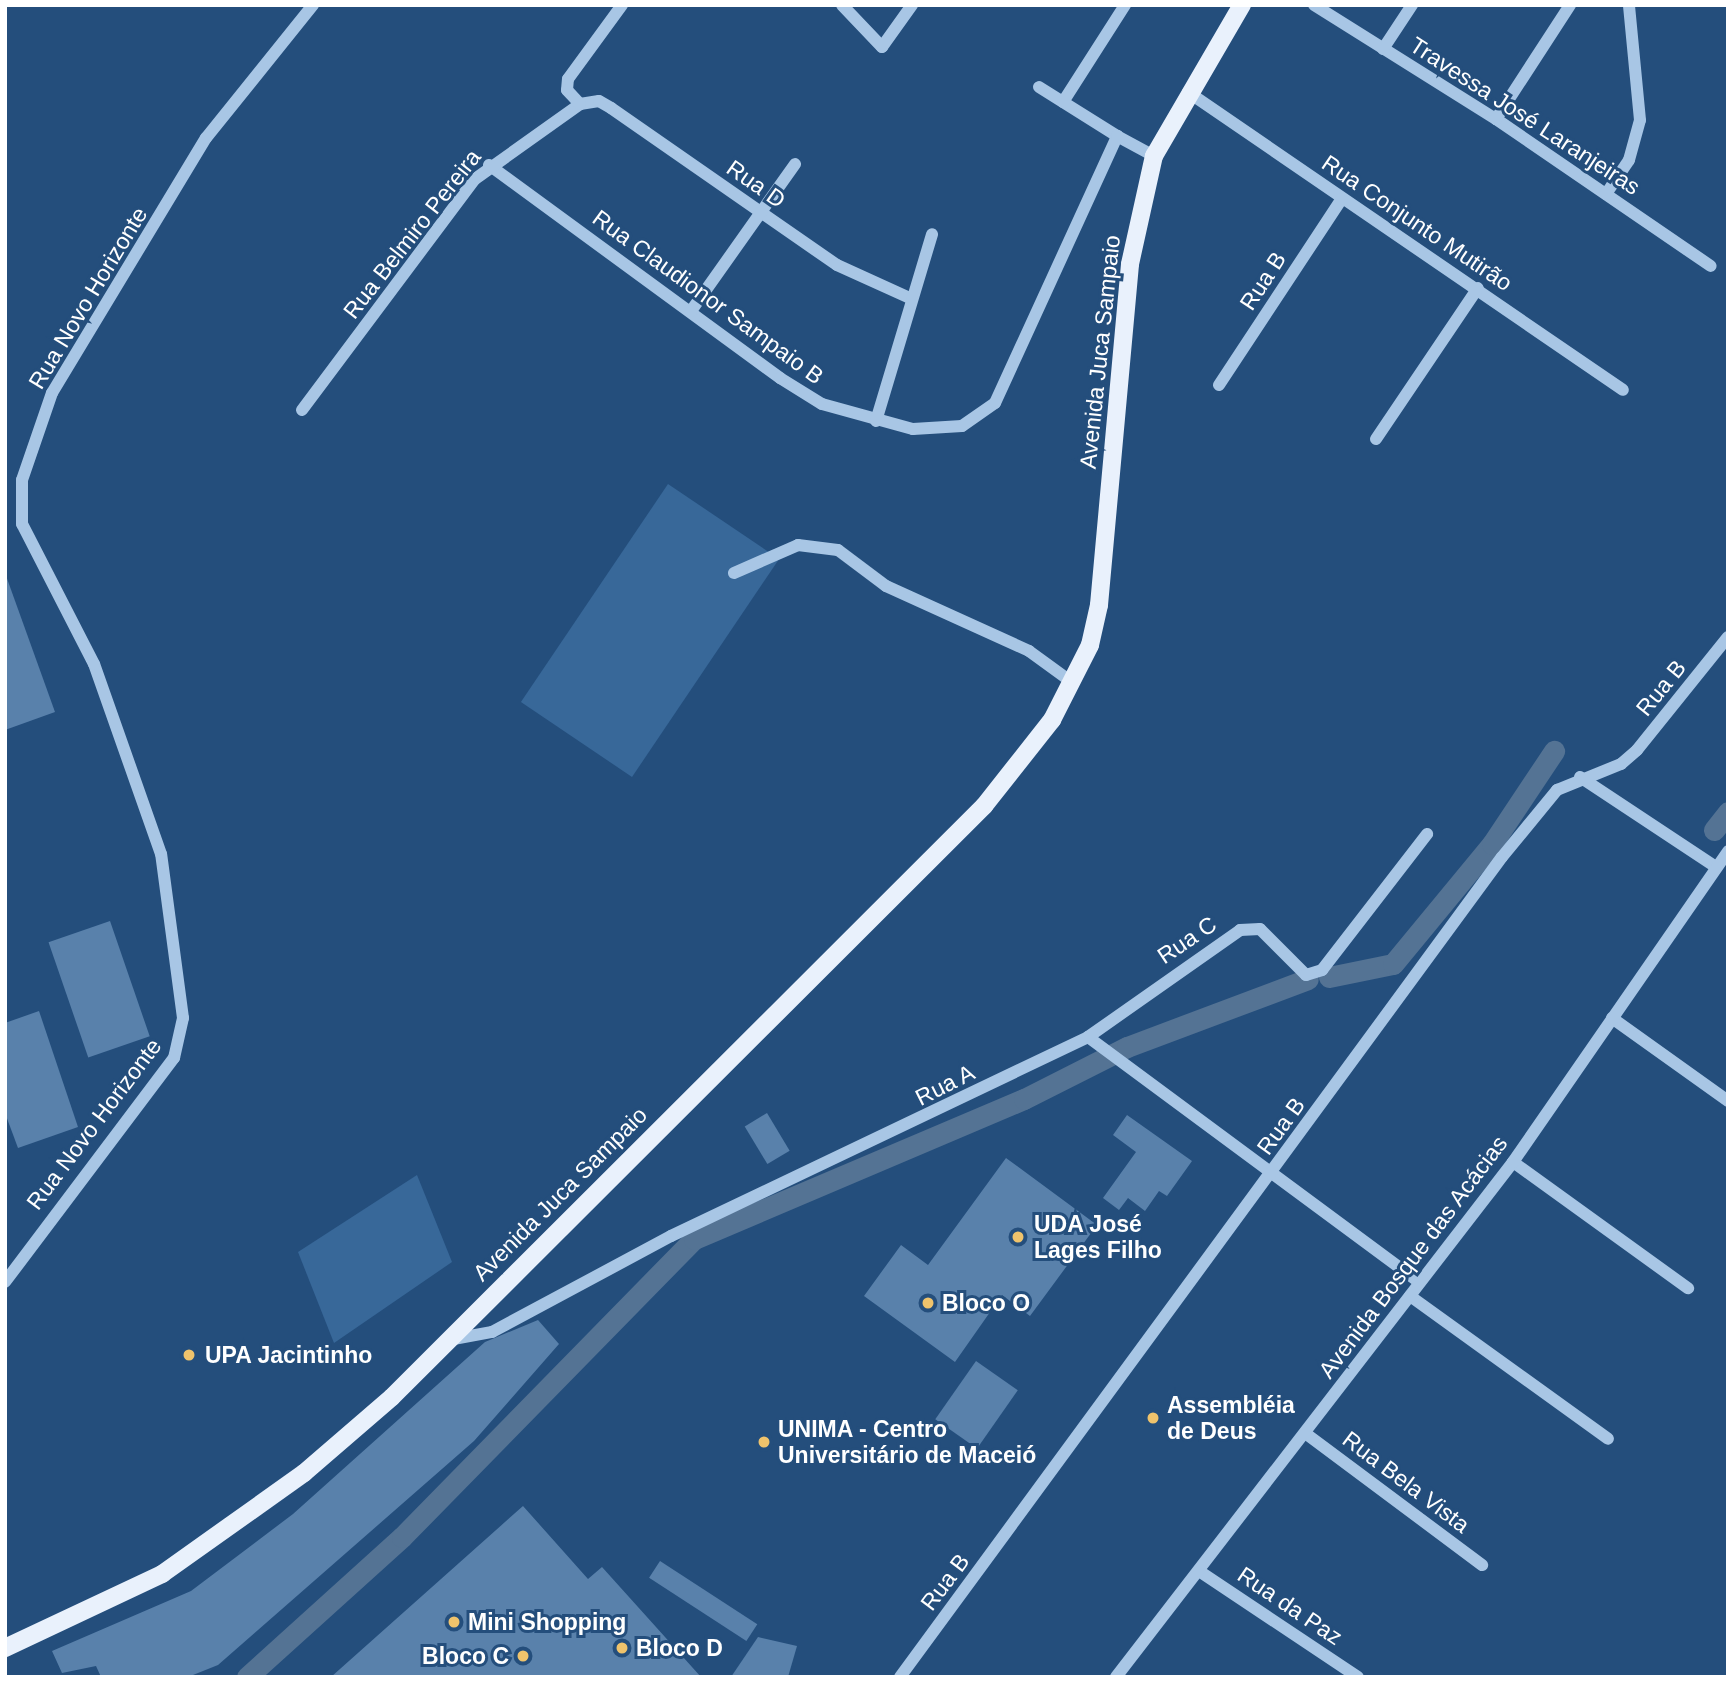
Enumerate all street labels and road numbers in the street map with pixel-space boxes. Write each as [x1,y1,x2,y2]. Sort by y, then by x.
street label: Travessa José Laranjeiras [1405,31,1645,201]
street label: Rua Belmiro Pereira [337,144,487,324]
street label: Rua Conjunto Mutirão [1317,149,1517,297]
street label: Rua D [721,154,791,214]
street label: Rua Novo Horizonte [23,202,153,394]
street label: Rua Claudionor Sampaio B [587,204,829,390]
street label: Avenida Juca Sampaio [1074,234,1126,470]
street label: Rua B [1234,247,1292,315]
street label: Rua B [1630,654,1692,722]
street label: Rua C [1152,910,1222,970]
street label: Rua Novo Horizonte [21,1033,167,1215]
street label: Rua A [910,1058,980,1112]
street label: Rua B [1251,1092,1311,1160]
street label: Avenida Juca Sampaio [467,1101,653,1287]
street label: Avenida Bosque das Acácias [1312,1130,1514,1384]
street label: Rua Bela Vista [1337,1425,1475,1539]
street label: Rua B [915,1548,975,1616]
street label: Rua da Paz [1232,1561,1348,1651]

